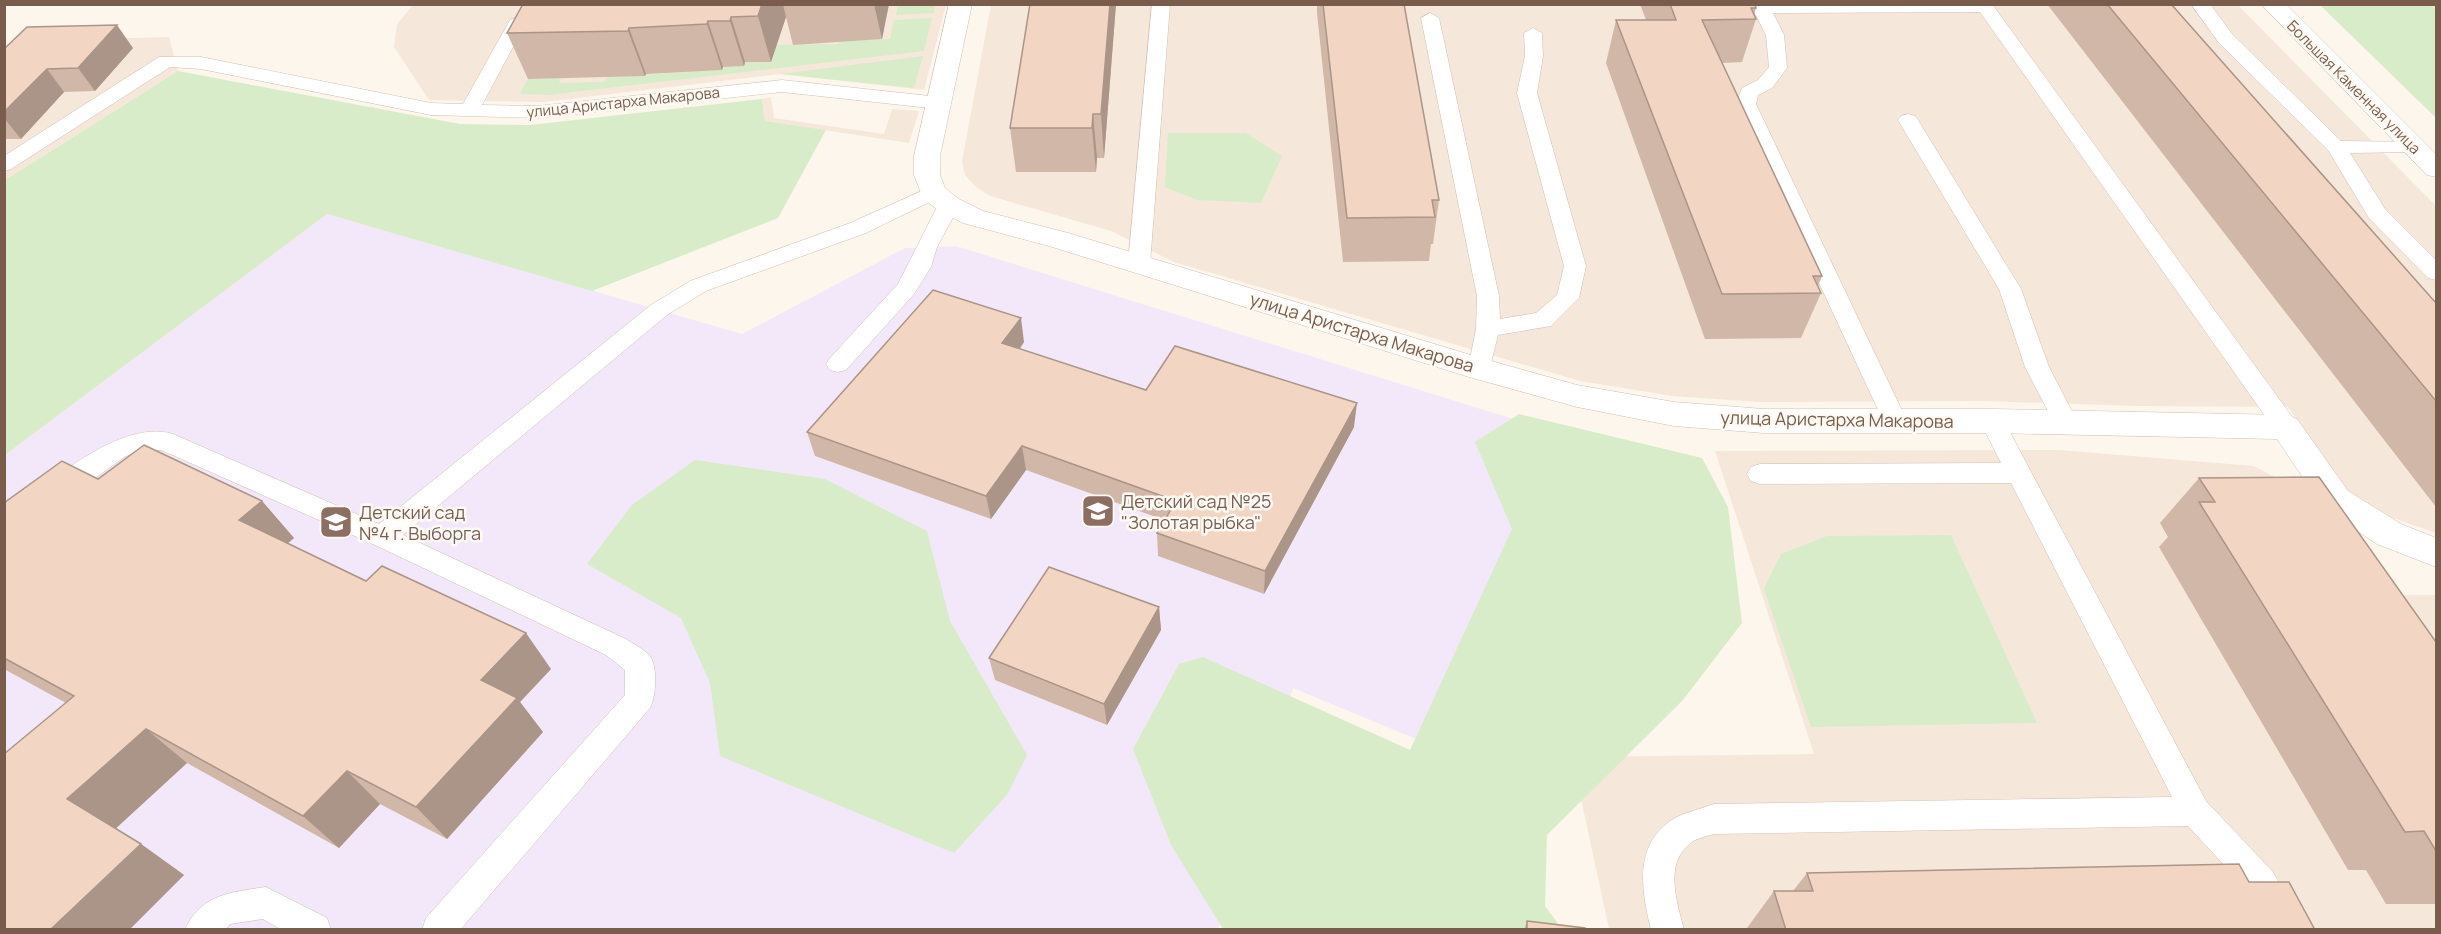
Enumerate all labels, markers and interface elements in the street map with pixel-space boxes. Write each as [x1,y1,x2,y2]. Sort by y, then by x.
street label: Большая Каменная улица [2282,15,2426,159]
street label: улица Аристарха Макарова [525,81,721,123]
street label: улица Аристарха Макарова [1247,286,1477,378]
street label: улица Аристарха Макарова [1720,405,1954,433]
place label: Детский сад №25 "Золотая рыбка" [1121,489,1271,534]
school or university icon: Детский сад №25 "Золотая рыбка" [1080,493,1116,529]
place label: Детский сад №4 г. Выборга [359,500,481,545]
school or university icon: Детский сад №4 г. Выборга [318,504,354,540]

